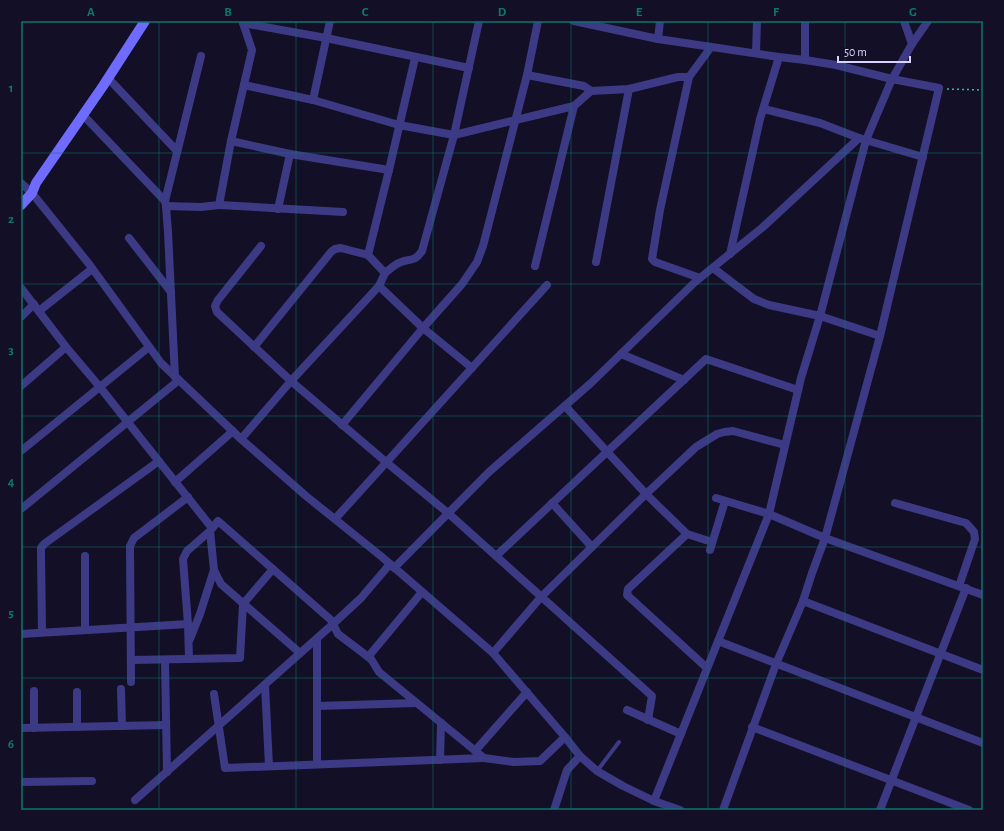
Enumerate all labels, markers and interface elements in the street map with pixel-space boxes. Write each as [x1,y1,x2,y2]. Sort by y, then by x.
text: A [87,6,95,19]
text: B [224,6,232,19]
text: C [362,6,369,19]
text: D [498,6,507,19]
text: E [636,6,643,19]
text: F [773,6,780,19]
text: G [909,6,917,19]
scale bar [838,38,910,64]
text: 50 m [844,46,867,58]
text: 1 [9,82,13,95]
text: 2 [8,213,14,226]
text: 3 [8,344,14,357]
text: 4 [8,476,15,489]
text: 5 [8,607,14,620]
text: 6 [8,738,14,751]

